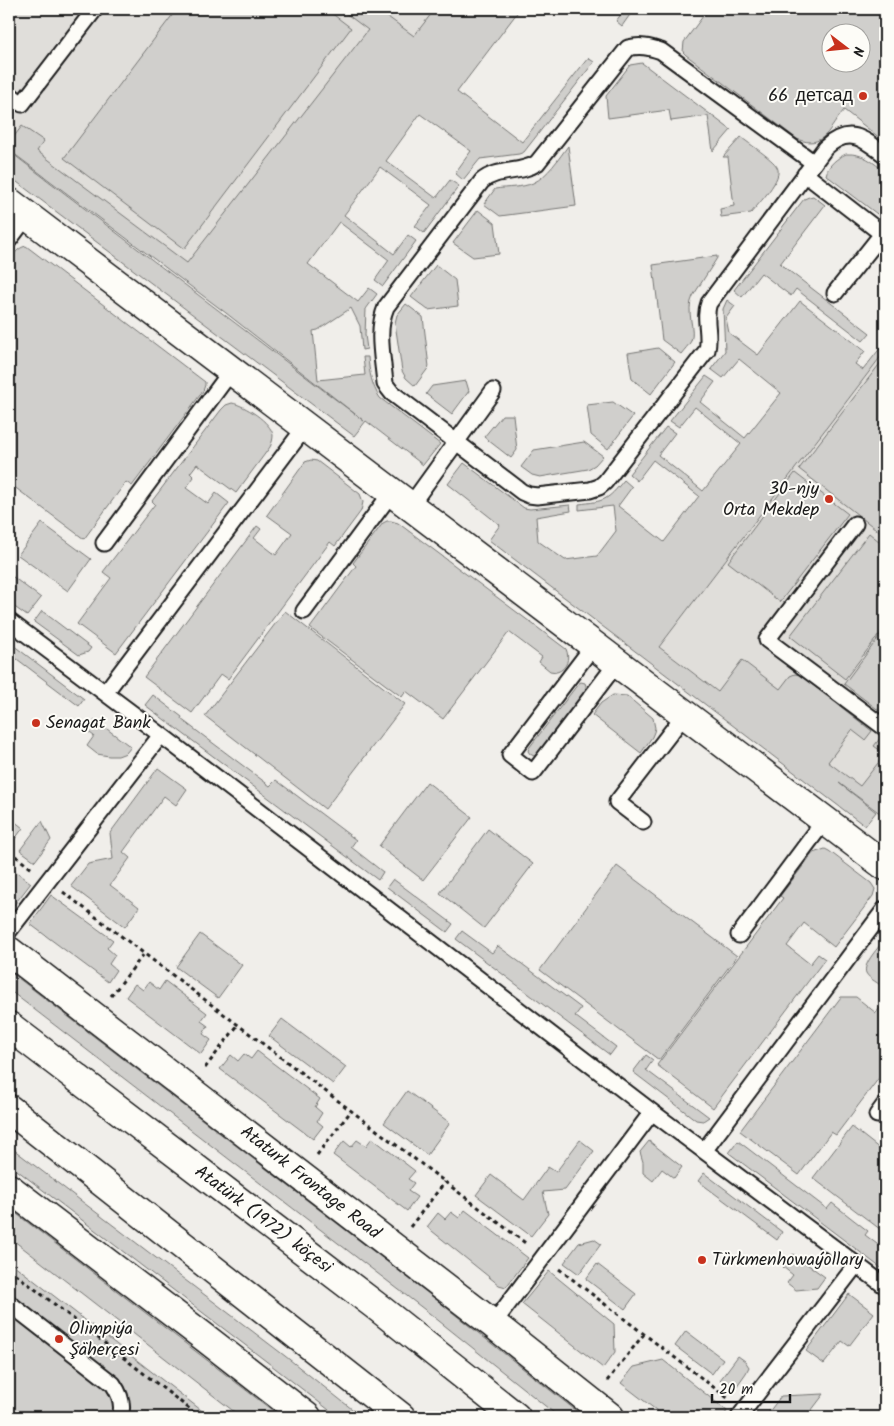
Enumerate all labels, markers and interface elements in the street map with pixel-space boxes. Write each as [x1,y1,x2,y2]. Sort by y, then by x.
north arrow [822,22,872,72]
text: N [846,44,869,59]
place label: 66 детсад [768,82,853,111]
marker: 66 детсад [857,90,869,102]
place label: 30-njy Orta Mekdep [723,475,820,525]
marker: 30-njy Orta Mekdep [823,493,835,505]
place label: Senagat Bank [46,709,151,738]
marker: Senagat Bank [30,717,42,729]
street label: Ataturk Frontage Road [233,1119,388,1248]
street label: Atatürk (1972) köçesi [188,1158,339,1282]
place label: Türkmenhowaýollary [712,1246,864,1275]
marker: Türkmenhowaýollary [696,1254,708,1266]
place label: Olimpiýa Şäherçesi [69,1315,140,1365]
marker: Olimpiýa Şäherçesi [53,1333,65,1345]
scale bar [712,1371,789,1403]
text: 20 m [719,1378,753,1402]

